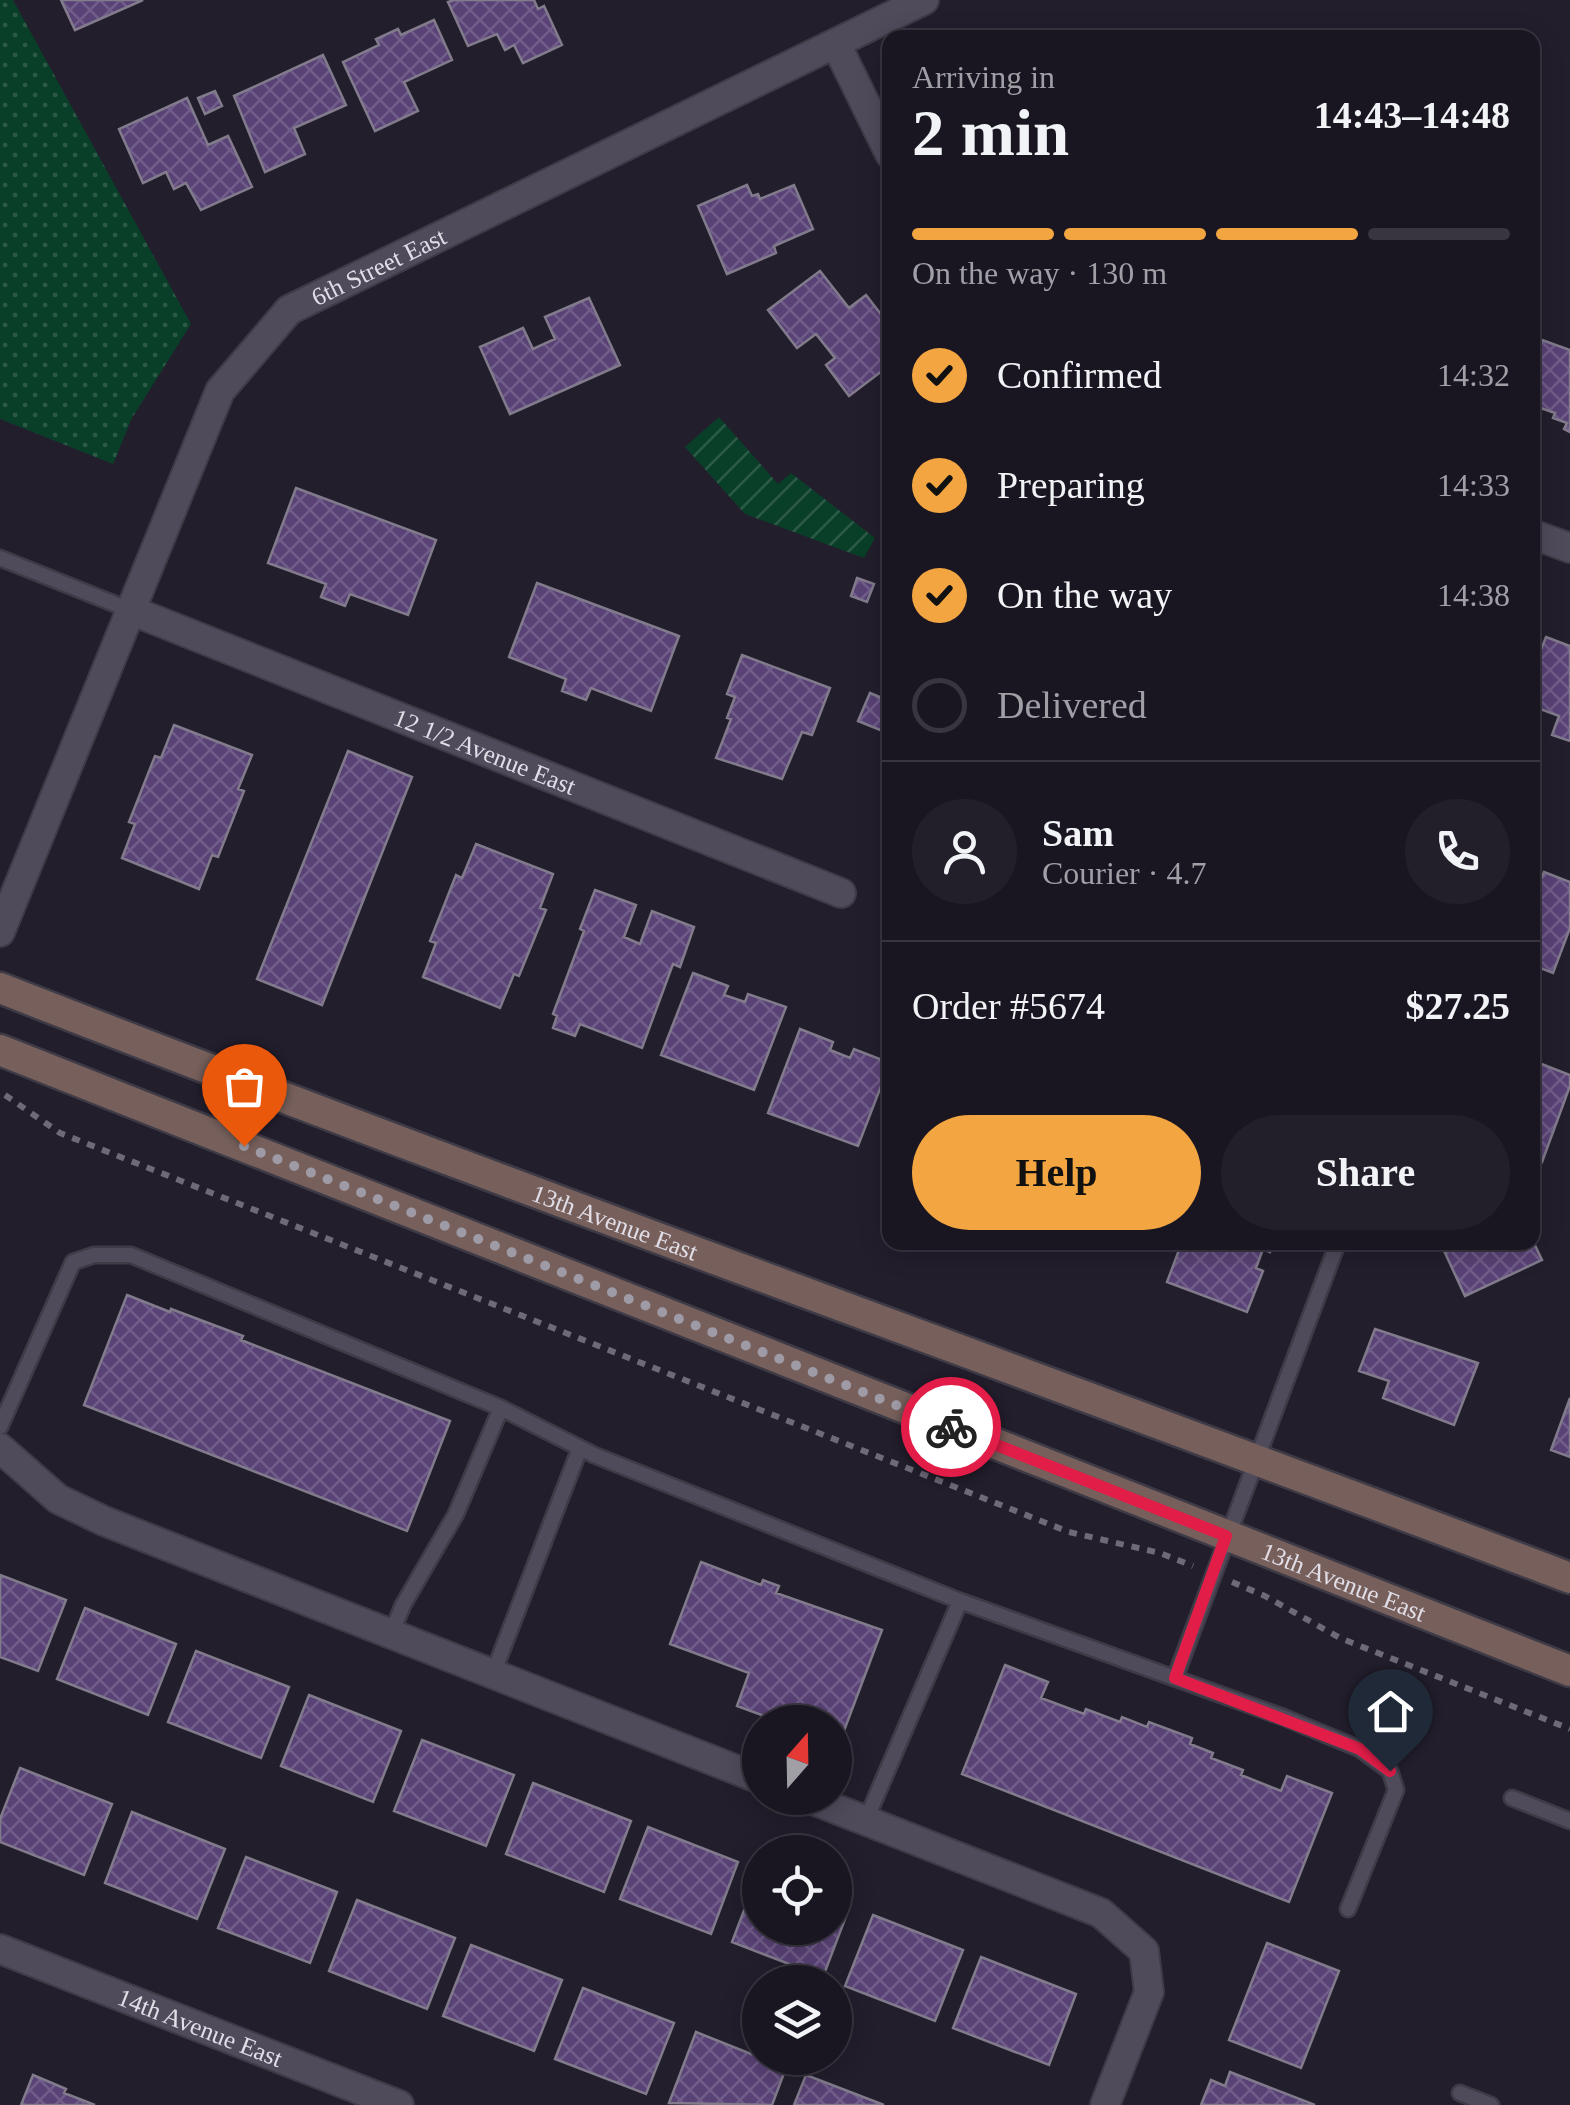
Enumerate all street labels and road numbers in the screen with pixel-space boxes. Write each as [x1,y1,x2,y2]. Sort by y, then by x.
street label: 6th Street East [307,223,450,311]
street label: 12 1/2 Avenue East [390,703,580,800]
street label: 13th Avenue East [528,1179,701,1266]
street label: 13th Avenue East [1257,1537,1430,1627]
street label: 14th Avenue East [114,1983,286,2072]

